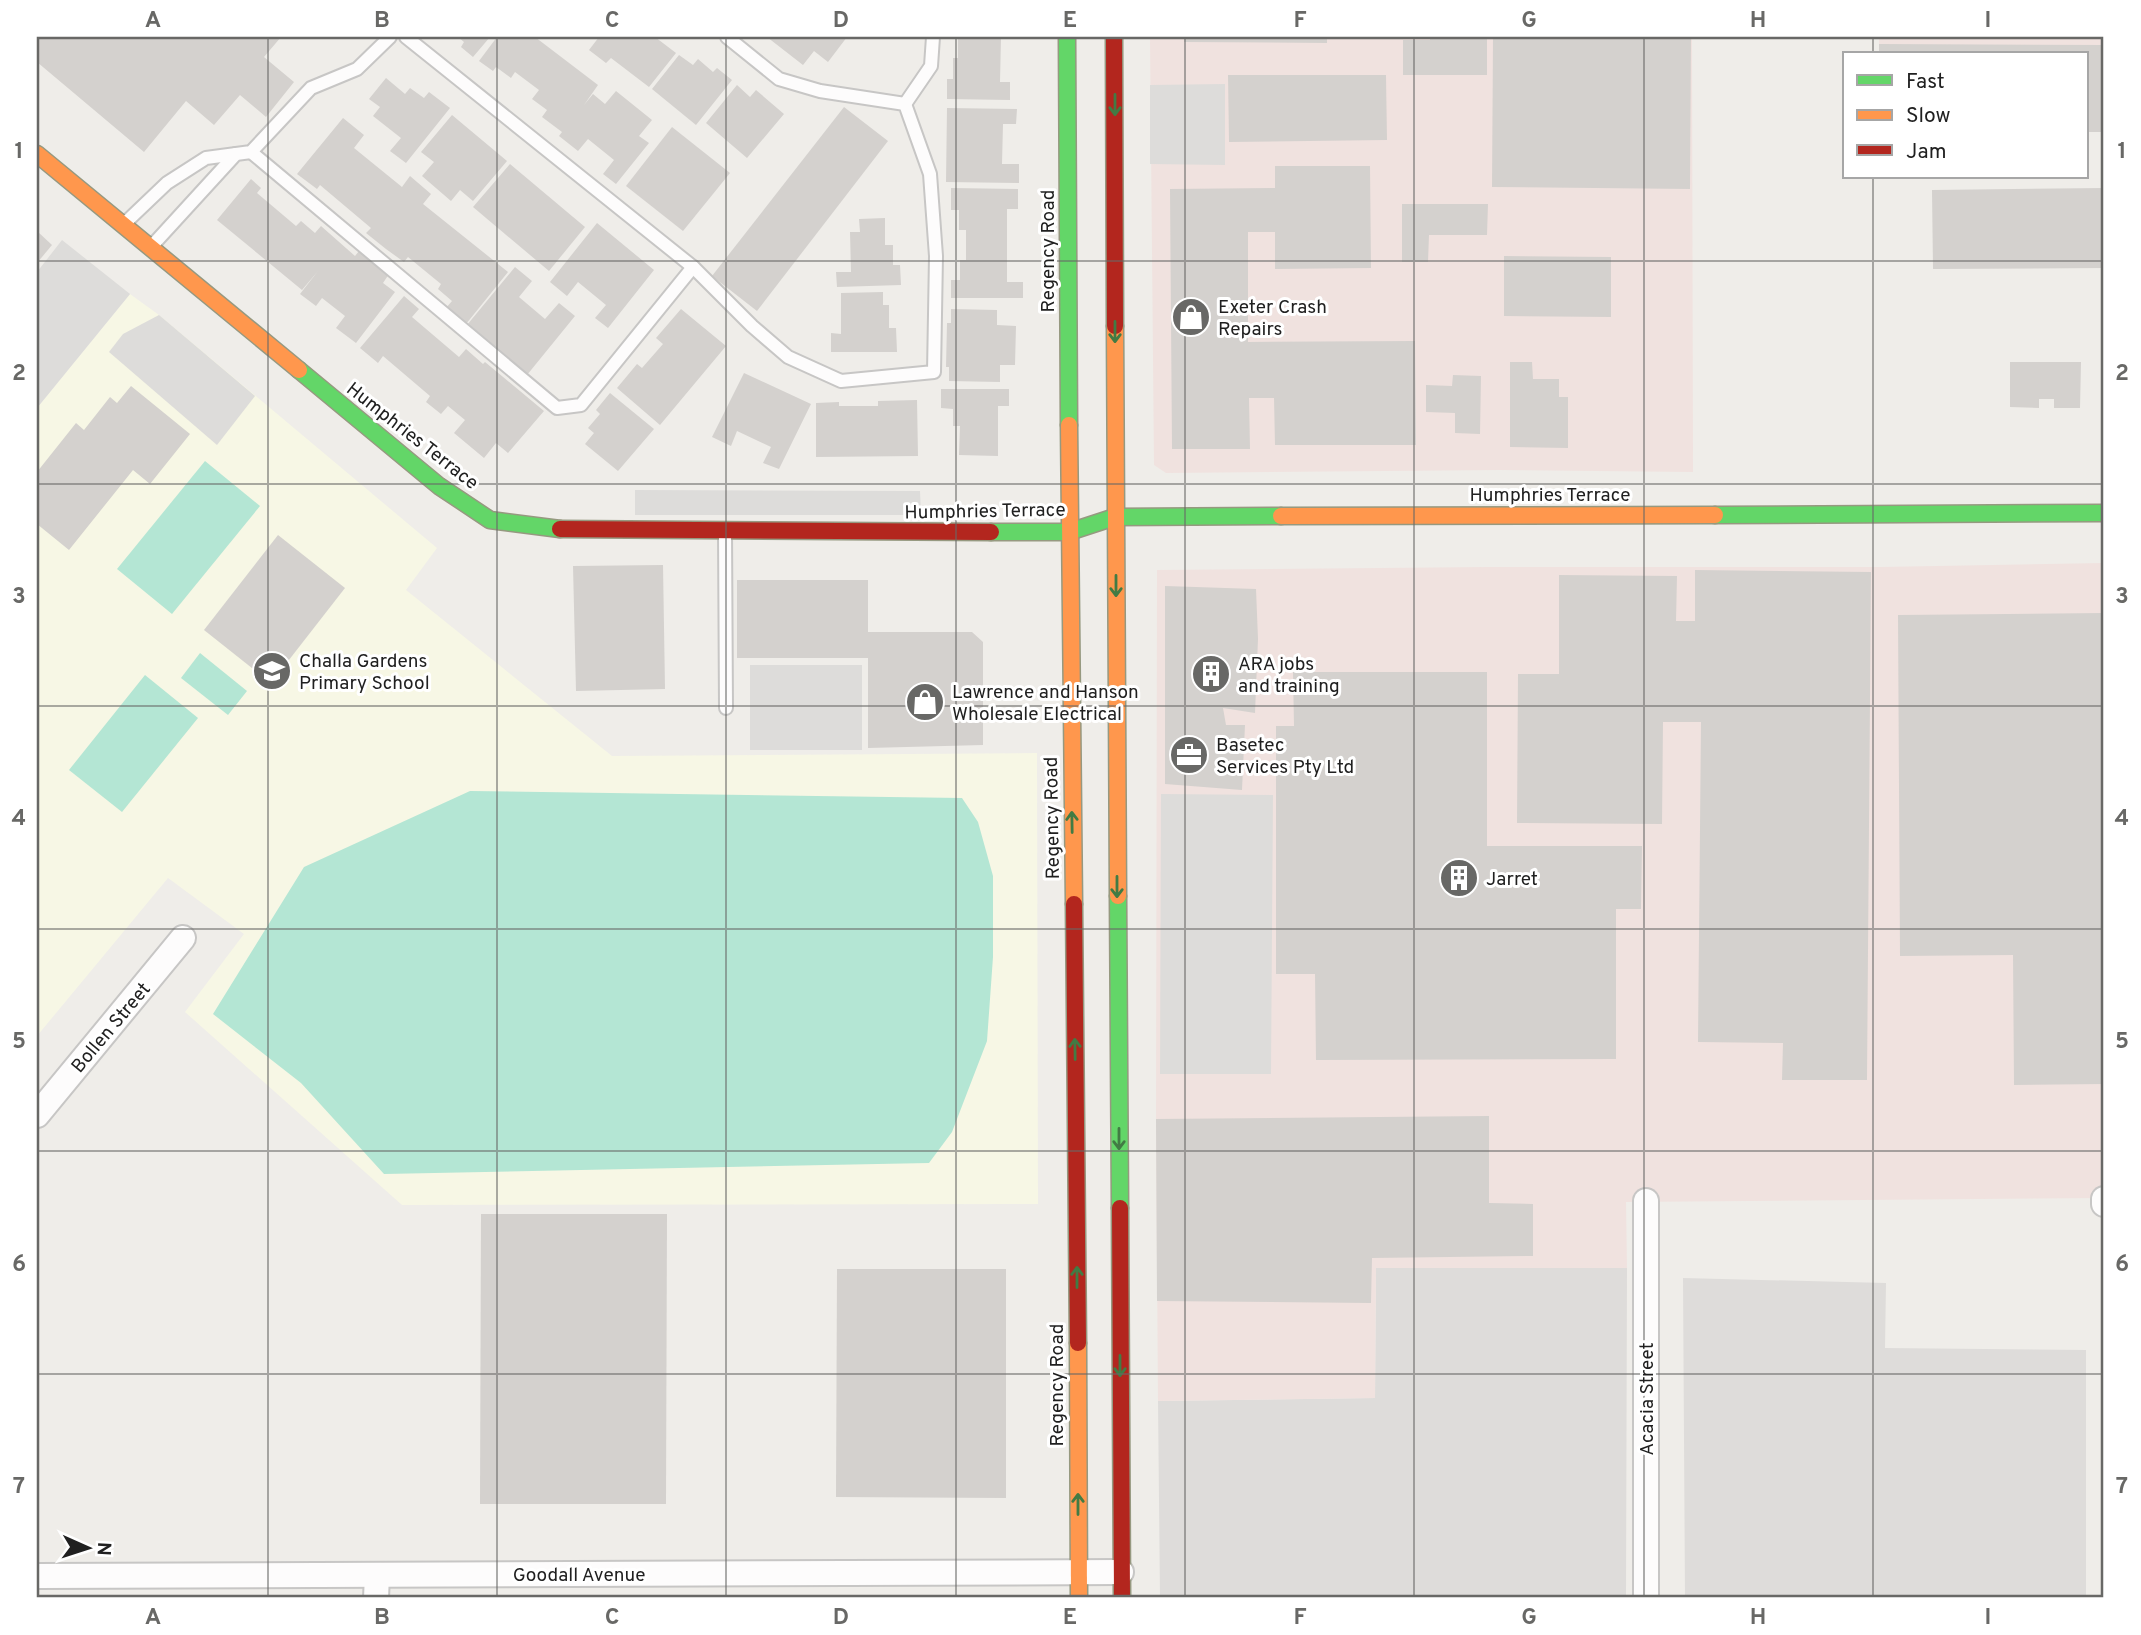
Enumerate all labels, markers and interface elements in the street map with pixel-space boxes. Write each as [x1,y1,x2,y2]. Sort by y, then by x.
text: A [145,7,161,36]
text: B [374,7,390,36]
text: C [605,7,619,36]
text: D [833,7,849,36]
text: E [1063,7,1077,36]
text: F [1293,7,1307,36]
text: G [1521,7,1537,36]
text: H [1750,7,1766,36]
text: I [1985,7,1991,36]
legend [1843,52,2088,178]
text: Fast [1906,69,1945,96]
one-way arrow [1108,93,1121,116]
text: Slow [1906,103,1951,130]
text: 1 [14,138,24,167]
text: 1 [2117,138,2127,167]
text: Jam [1906,139,1947,166]
street label: Regency Road [1037,190,1061,312]
shop icon: Exeter Crash Repairs [1170,296,1212,338]
place label: Exeter Crash Repairs [1218,296,1327,342]
one-way arrow [1108,321,1122,344]
text: 2 [12,360,26,389]
text: 2 [2115,360,2129,389]
street label: Humphries Terrace [341,378,483,496]
street label: Humphries Terrace [1469,484,1631,508]
street label: Humphries Terrace [904,499,1066,525]
one-way arrow [1109,574,1123,597]
text: 3 [12,583,26,612]
text: 3 [2115,583,2129,612]
school or university icon: Challa Gardens Primary School [251,650,293,692]
place label: Challa Gardens Primary School [299,650,430,696]
building icon: ARA jobs and training [1190,653,1232,695]
place label: ARA jobs and training [1238,653,1340,699]
shop icon: Lawrence and Hanson Wholesale Electrical [904,681,946,723]
place label: Lawrence and Hanson Wholesale Electrical [952,681,1139,727]
office icon: Basetec Services Pty Ltd [1168,734,1210,776]
place label: Basetec Services Pty Ltd [1216,734,1354,780]
street label: Regency Road [1040,756,1066,880]
text: 4 [12,805,26,834]
text: 4 [2115,805,2129,834]
one-way arrow [1066,811,1079,834]
building icon: Jarret [1438,857,1480,899]
place label: Jarret [1486,868,1538,892]
one-way arrow [1110,875,1124,898]
street label: Bollen Street [67,978,156,1079]
text: 5 [12,1028,26,1057]
text: 5 [2115,1028,2129,1057]
one-way arrow [1069,1038,1082,1061]
one-way arrow [1112,1127,1126,1150]
text: 6 [12,1251,26,1280]
text: 6 [2115,1251,2129,1280]
one-way arrow [1070,1265,1084,1288]
street label: Regency Road [1046,1324,1070,1446]
street label: Acacia Street [1636,1342,1660,1456]
one-way arrow [1113,1354,1127,1377]
text: 7 [13,1473,25,1502]
text: 7 [2116,1473,2128,1502]
one-way arrow [1071,1493,1085,1516]
north arrow [52,1512,122,1582]
text: N [91,1541,115,1556]
street label: Goodall Avenue [513,1564,645,1588]
text: A [145,1604,161,1633]
text: B [374,1604,390,1633]
text: C [605,1604,619,1633]
text: D [833,1604,849,1633]
text: E [1063,1604,1077,1633]
text: F [1293,1604,1307,1633]
text: G [1521,1604,1537,1633]
text: H [1750,1604,1766,1633]
text: I [1985,1604,1991,1633]

